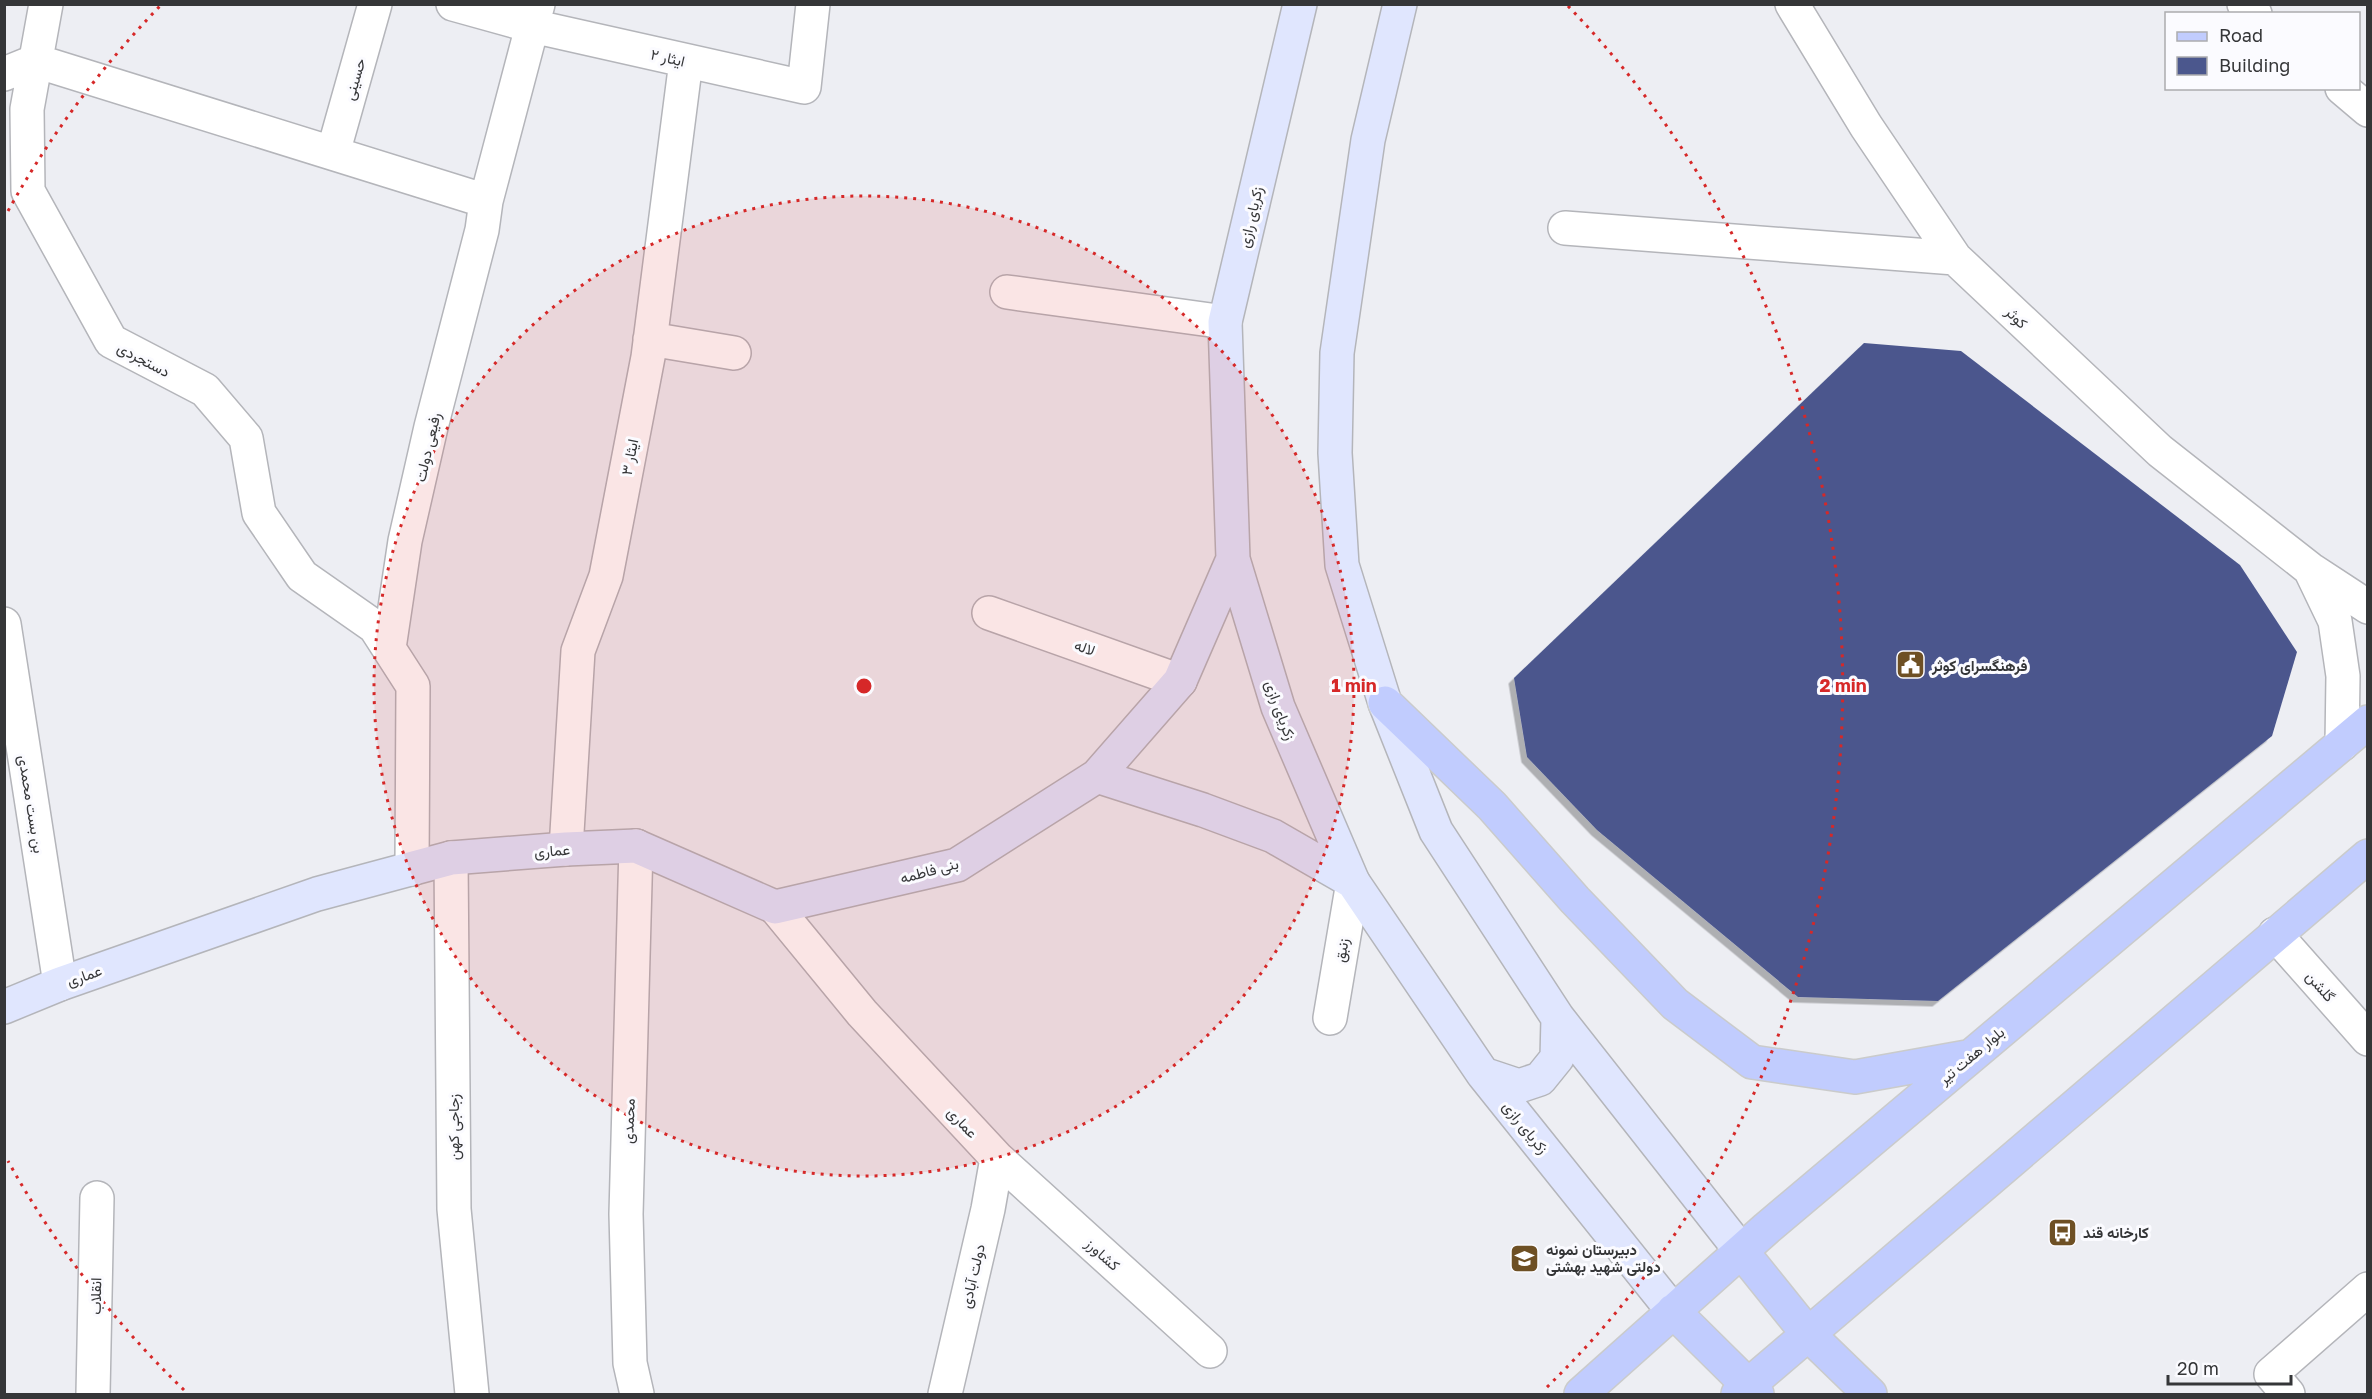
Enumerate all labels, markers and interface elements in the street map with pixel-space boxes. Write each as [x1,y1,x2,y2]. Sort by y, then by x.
legend [2165,12,2360,90]
text: Road [2219,24,2263,46]
street label: ایثار ۲ [649,44,687,71]
text: Building [2219,54,2290,76]
street label: حسینی [339,56,370,103]
street label: زکریای رازی [1234,185,1268,250]
street label: کوثر [2001,302,2032,333]
street label: دستجردی [114,338,173,382]
street label: رفیعی دولت [410,411,446,484]
street label: ایثار ۳ [617,437,642,477]
street label: لاله [1072,635,1098,659]
public building icon: فرهنگسرای کوثر [1895,649,1927,681]
place label: فرهنگسرای کوثر [1931,656,2027,675]
text: 1 min [1331,674,1377,696]
text: 2 min [1819,674,1867,696]
centre of rings [854,676,874,696]
street label: زکریای رازی [1260,678,1300,743]
street label: بن بست محمدی [13,754,49,855]
street label: عماری [533,840,571,862]
street label: بنی فاطمه [898,854,961,888]
street label: زنبق [1330,937,1354,964]
street label: عماری [64,961,105,991]
street label: گلشن [2301,967,2339,1007]
street label: بلوار هفت تیر [1934,1022,2008,1089]
street label: زجاجی کهن [444,1094,464,1160]
street label: زکریای رازی [1498,1097,1553,1158]
street label: محمدی [618,1098,640,1144]
street label: عماری [943,1103,982,1143]
bus stop icon: کارخانه قند [2046,1216,2078,1248]
place label: کارخانه قند [2083,1223,2149,1242]
street label: کشاورز [1081,1233,1124,1275]
place label: دبیرستان نمونه دولتی شهید بهشتی [1546,1240,1661,1276]
street label: دولت آبادی [956,1242,990,1310]
school or university icon: دبیرستان نمونه دولتی شهید بهشتی [1509,1242,1541,1274]
street label: انقلاب [86,1277,105,1315]
scale bar [2168,1348,2291,1386]
text: 20 m [2177,1357,2219,1379]

